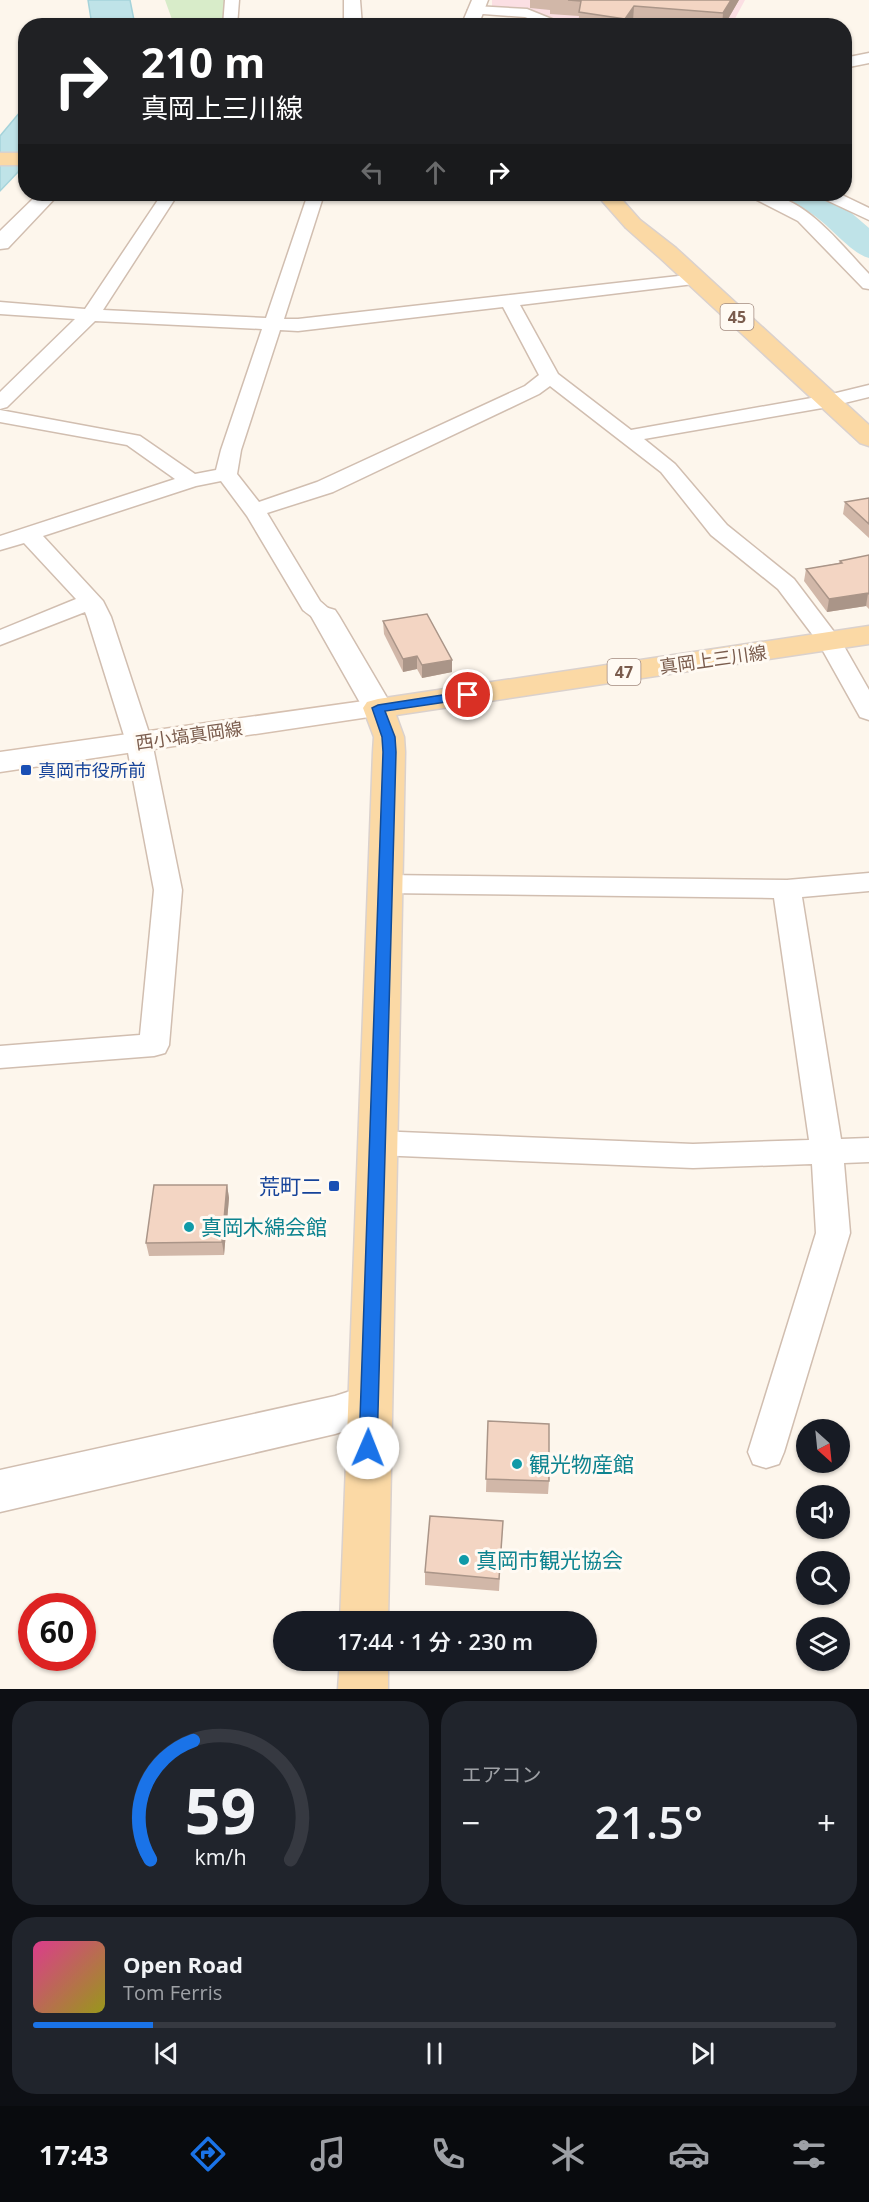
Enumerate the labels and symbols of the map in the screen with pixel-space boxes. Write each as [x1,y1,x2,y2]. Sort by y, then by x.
road number: 45 [720,304,754,330]
street label: 真岡上三川線 [658,640,768,678]
road number: 47 [608,659,640,685]
pin [442,669,493,720]
street label: 西小塙真岡線 [134,716,244,754]
place label: 真岡市役所前 [38,758,146,782]
marker: 真岡市役所前 [19,763,33,777]
place label: 荒町二 [259,1172,322,1200]
marker: 荒町二 [327,1179,341,1193]
place label: 真岡木綿会館 [201,1213,327,1241]
marker: 真岡木綿会館 [182,1220,196,1234]
position arrow [336,1416,400,1480]
north arrow [796,1419,850,1473]
place label: 観光物産館 [529,1450,634,1478]
marker: 観光物産館 [510,1457,524,1471]
place label: 真岡市観光協会 [476,1546,623,1574]
marker: 真岡市観光協会 [457,1553,471,1567]
speed limit sign: 60 [18,1593,96,1671]

